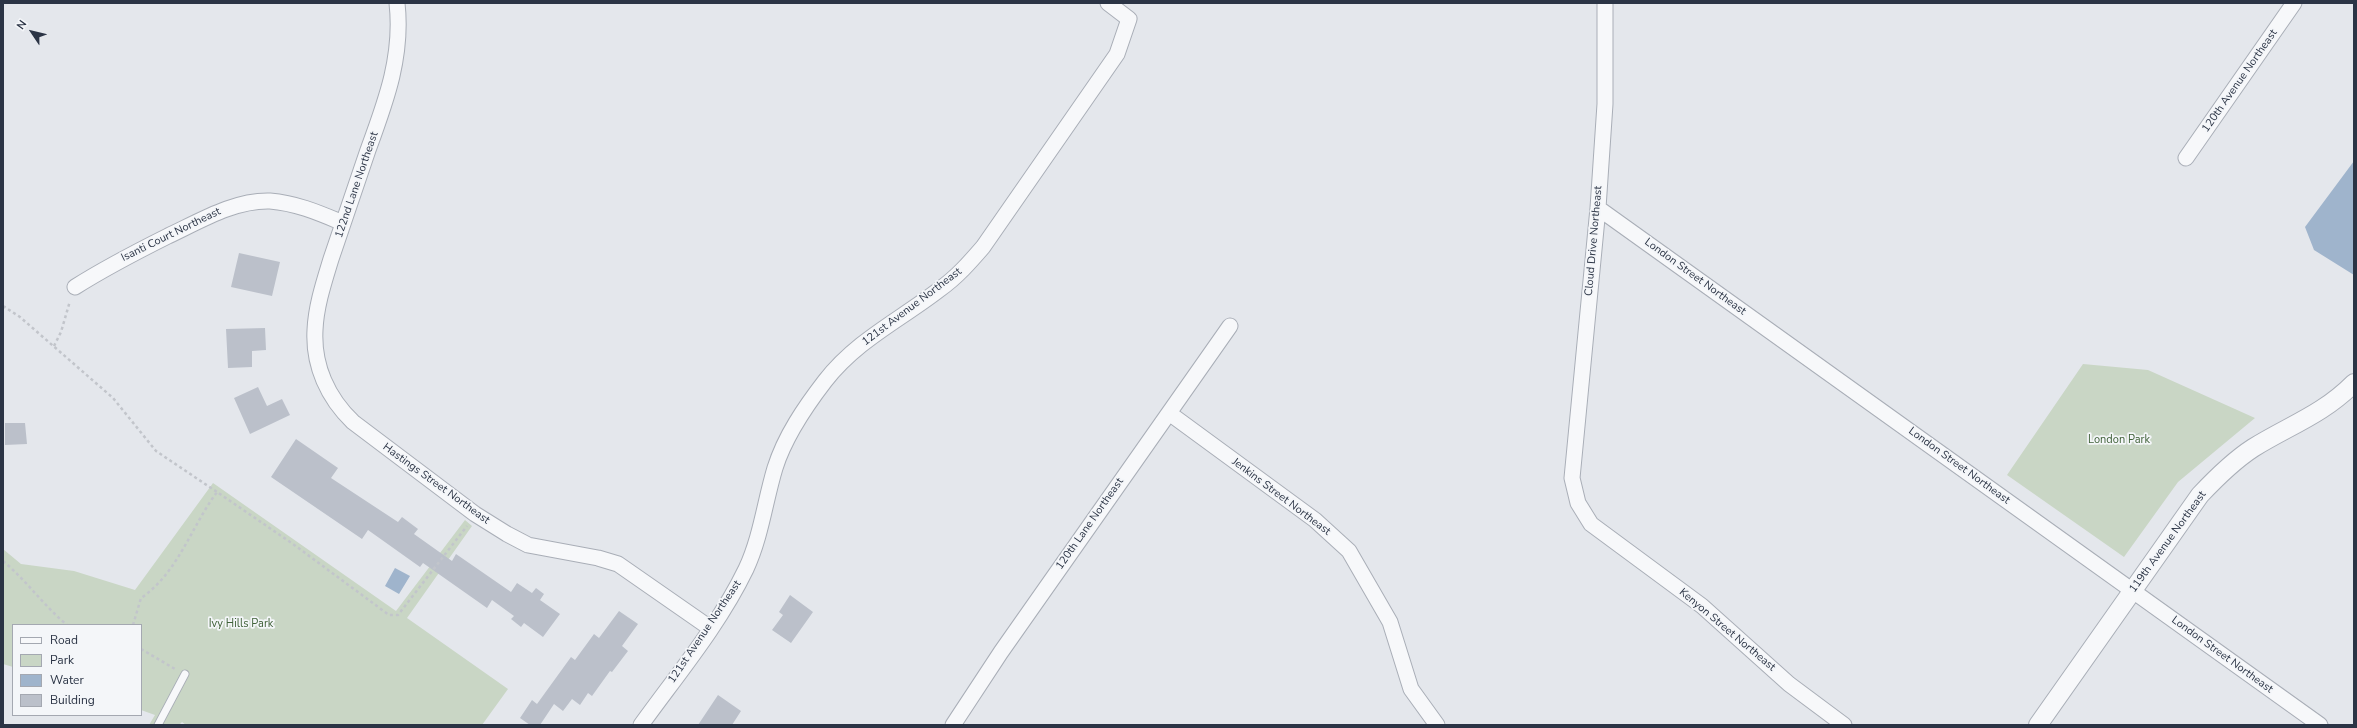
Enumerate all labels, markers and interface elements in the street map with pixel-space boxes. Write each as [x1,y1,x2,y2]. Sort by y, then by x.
north arrow [12,12,52,52]
text: N [13,17,30,33]
street label: 120th Avenue Northeast [2200,27,2280,135]
street label: 122nd Lane Northeast [333,130,381,240]
street label: Cloud Drive Northeast [1583,185,1605,297]
street label: Isanti Court Northeast [119,205,223,265]
street label: London Street Northeast [1642,236,1748,318]
street label: 121st Avenue Northeast [860,265,964,349]
street label: London Street Northeast [1906,425,2012,507]
park label: London Park [2088,433,2150,447]
street label: Hastings Street Northeast [380,441,492,527]
street label: Jenkins Street Northeast [1229,456,1333,538]
street label: 120th Lane Northeast [1053,476,1127,572]
street label: 119th Avenue Northeast [2127,489,2209,595]
street label: 121st Avenue Northeast [666,578,744,686]
street label: Kenyon Street Northeast [1676,586,1778,674]
street label: London Street Northeast [2169,614,2275,696]
park label: Ivy Hills Park [209,617,273,631]
legend [12,624,142,716]
text: Road [50,632,78,648]
text: Park [50,652,74,668]
text: Water [50,672,84,688]
text: Building [50,692,95,708]

